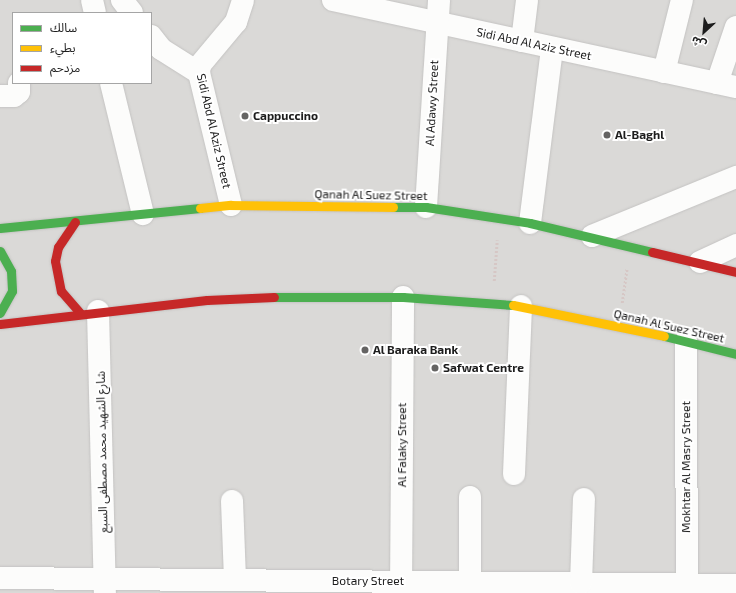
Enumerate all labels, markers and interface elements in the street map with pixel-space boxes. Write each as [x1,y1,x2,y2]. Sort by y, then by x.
legend [12,12,152,84]
north arrow [684,12,724,52]
text: سالك [50,20,77,34]
street label: Sidi Abd Al Aziz Street [475,25,593,63]
text: ش [689,34,708,52]
text: بطيء [50,40,76,54]
street label: Al Adawy Street [423,59,441,147]
text: مزدحم [50,60,80,74]
street label: Sidi Abd Al Aziz Street [194,72,234,190]
place label: Cappuccino [253,109,318,123]
marker: Cappuccino [240,111,250,121]
place label: Al-Baghl [615,128,664,142]
marker: Al-Baghl [602,130,612,140]
street label: Qanah Al Suez Street [314,187,428,203]
street label: Qanah Al Suez Street [612,306,726,346]
place label: Al Baraka Bank [373,343,458,357]
marker: Al Baraka Bank [360,345,370,355]
place label: Safwat Centre [443,361,524,375]
marker: Safwat Centre [430,363,440,373]
street label: شارع الشهيد محمد مصطفى السبع [93,371,111,533]
street label: Mokhtar Al Masry Street [679,400,693,534]
street label: Al Falaky Street [395,402,409,488]
street label: Botary Street [332,574,404,588]

